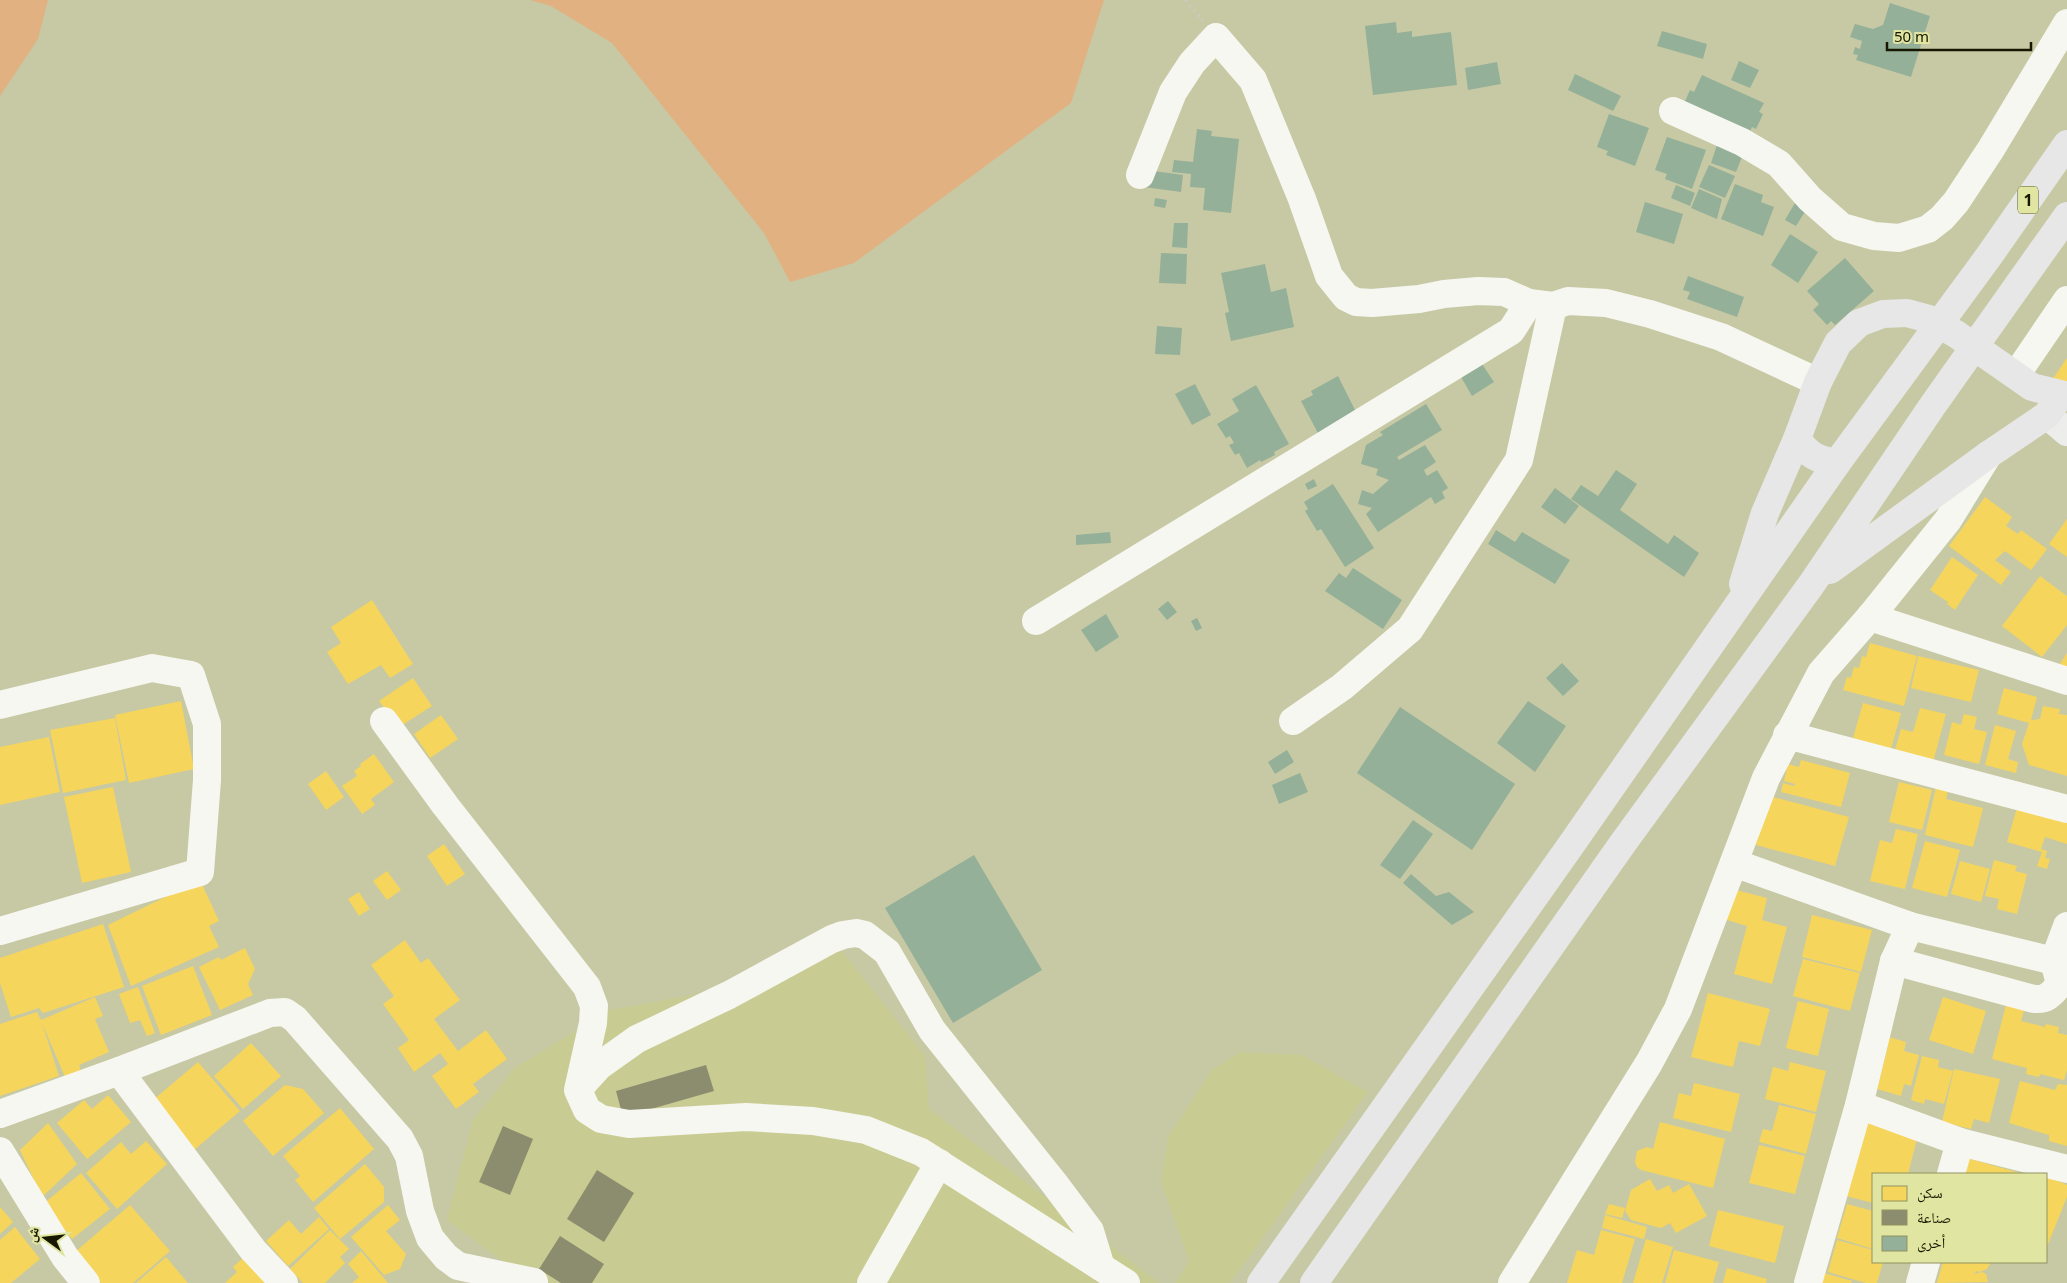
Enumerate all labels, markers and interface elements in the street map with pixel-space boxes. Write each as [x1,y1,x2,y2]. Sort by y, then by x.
scale bar [1887,20,2031,52]
text: 50 m [1894,26,1929,46]
road number: 1 [2018,186,2038,214]
legend [1872,1173,2047,1263]
text: سكن [1917,1182,1943,1203]
text: صناعة [1917,1207,1951,1227]
north arrow [20,1213,70,1263]
text: ش [21,1225,43,1244]
text: أخرى [1917,1232,1946,1253]

